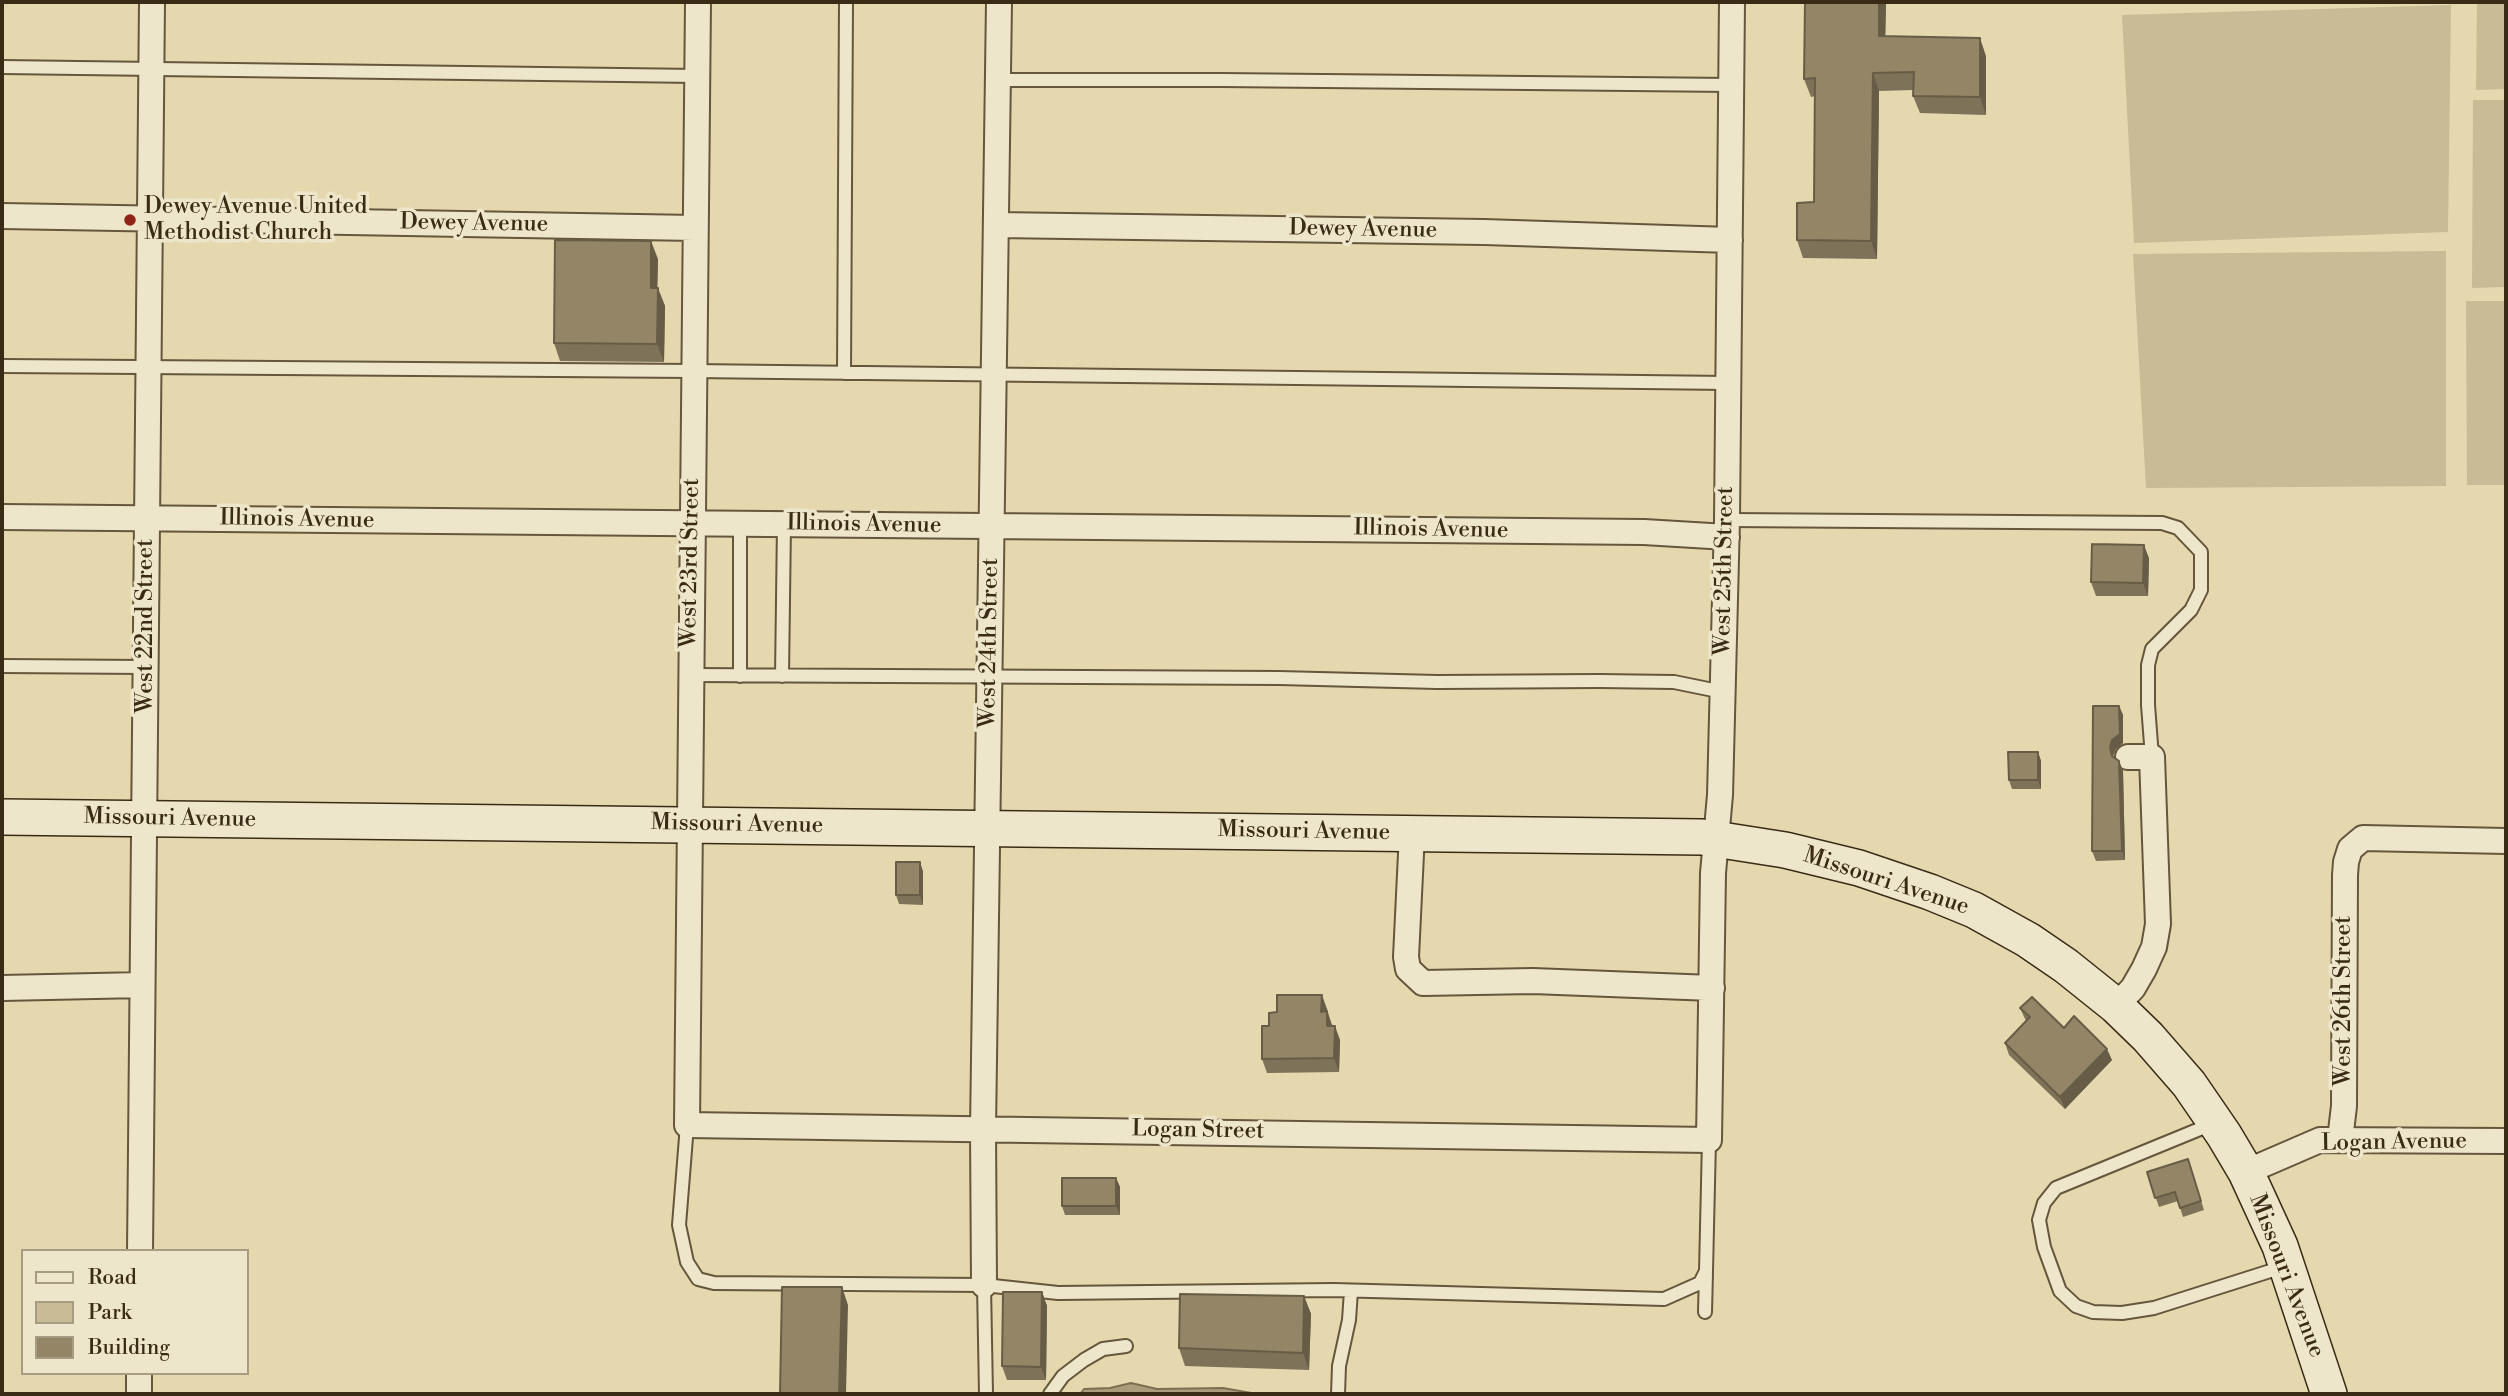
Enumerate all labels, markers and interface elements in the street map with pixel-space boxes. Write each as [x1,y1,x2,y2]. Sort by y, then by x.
place label: Dewey Avenue United Methodist Church [144,193,367,247]
street label: Dewey Avenue [400,209,548,239]
marker: Dewey Avenue United Methodist Church [122,212,138,228]
street label: Dewey Avenue [1289,215,1437,245]
street label: West 23rd Street [676,478,706,648]
street label: West 25th Street [1710,486,1740,656]
street label: Illinois Avenue [219,505,375,535]
street label: Illinois Avenue [786,510,942,540]
street label: Illinois Avenue [1353,515,1509,545]
street label: West 22nd Street [132,539,160,713]
street label: West 24th Street [975,558,1005,728]
street label: Missouri Avenue [83,804,257,834]
street label: Missouri Avenue [650,810,824,840]
street label: Missouri Avenue [1217,817,1391,847]
street label: Missouri Avenue [1800,842,1972,922]
street label: West 26th Street [2330,916,2358,1086]
street label: Logan Street [1131,1116,1265,1146]
street label: Logan Avenue [2321,1128,2467,1158]
street label: Missouri Avenue [2242,1190,2330,1362]
legend [21,1249,248,1375]
text: Road [88,1265,137,1291]
text: Park [88,1300,132,1326]
text: Building [88,1335,170,1361]

